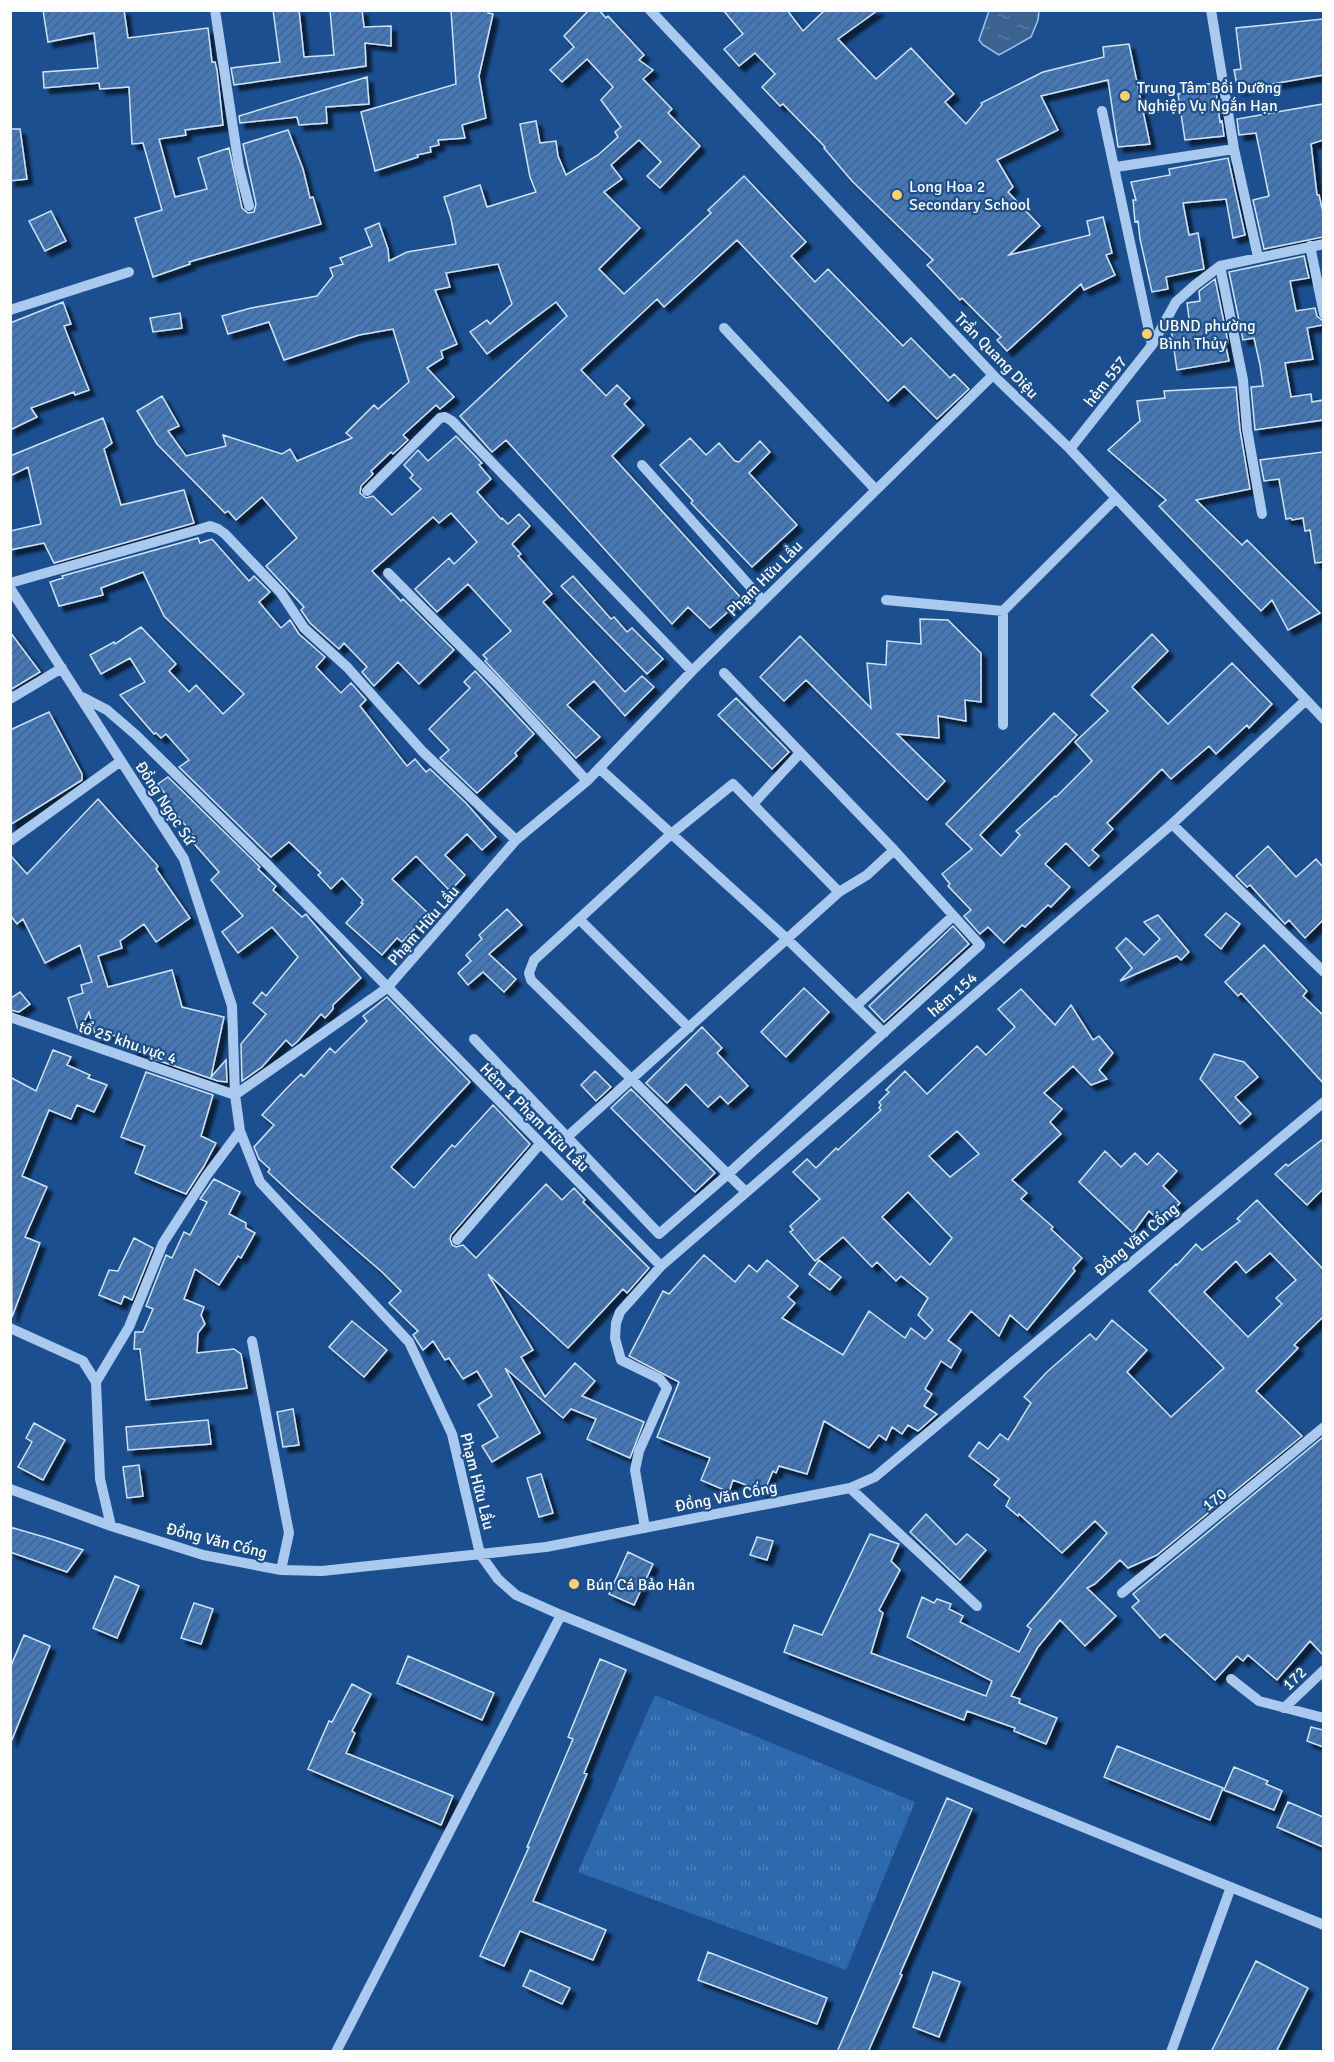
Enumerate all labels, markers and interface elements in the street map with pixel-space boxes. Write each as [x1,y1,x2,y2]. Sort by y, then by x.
place label: Trung Tâm Bồi Dưỡng Nghiệp Vụ Ngắn Hạn [1137,78,1281,116]
marker: Trung Tâm Bồi Dưỡng Nghiệp Vụ Ngắn Hạn [1118,89,1132,103]
place label: Long Hoa 2 Secondary School [909,177,1031,215]
marker: Long Hoa 2 Secondary School [890,188,904,202]
street label: Trần Quang Diệu [950,308,1043,403]
place label: UBND phường Bình Thủy [1159,316,1256,354]
marker: UBND phường Bình Thủy [1140,327,1154,341]
street label: hẻm 557 [1080,352,1132,411]
street label: Phạm Hữu Lầu [723,537,807,621]
street label: Đồng Ngọc Sứ [131,758,200,850]
street label: Phạm Hữu Lầu [384,882,464,970]
street label: hẻm 154 [924,968,982,1022]
street label: tổ 25 khu vực 4 [76,1017,180,1069]
street label: Hẻm 1 Phạm Hữu Lầu [475,1059,593,1177]
street label: Đồng Văn Cống [1091,1199,1183,1281]
street label: Phạm Hữu Lầu [455,1431,499,1532]
street label: Đồng Văn Cống [673,1477,779,1517]
street label: 170 [1198,1484,1231,1516]
street label: Đồng Văn Cống [164,1519,269,1563]
place label: Bún Cá Bảo Hân [586,1575,695,1595]
marker: Bún Cá Bảo Hân [567,1577,581,1591]
street label: 172 [1278,1663,1311,1695]

